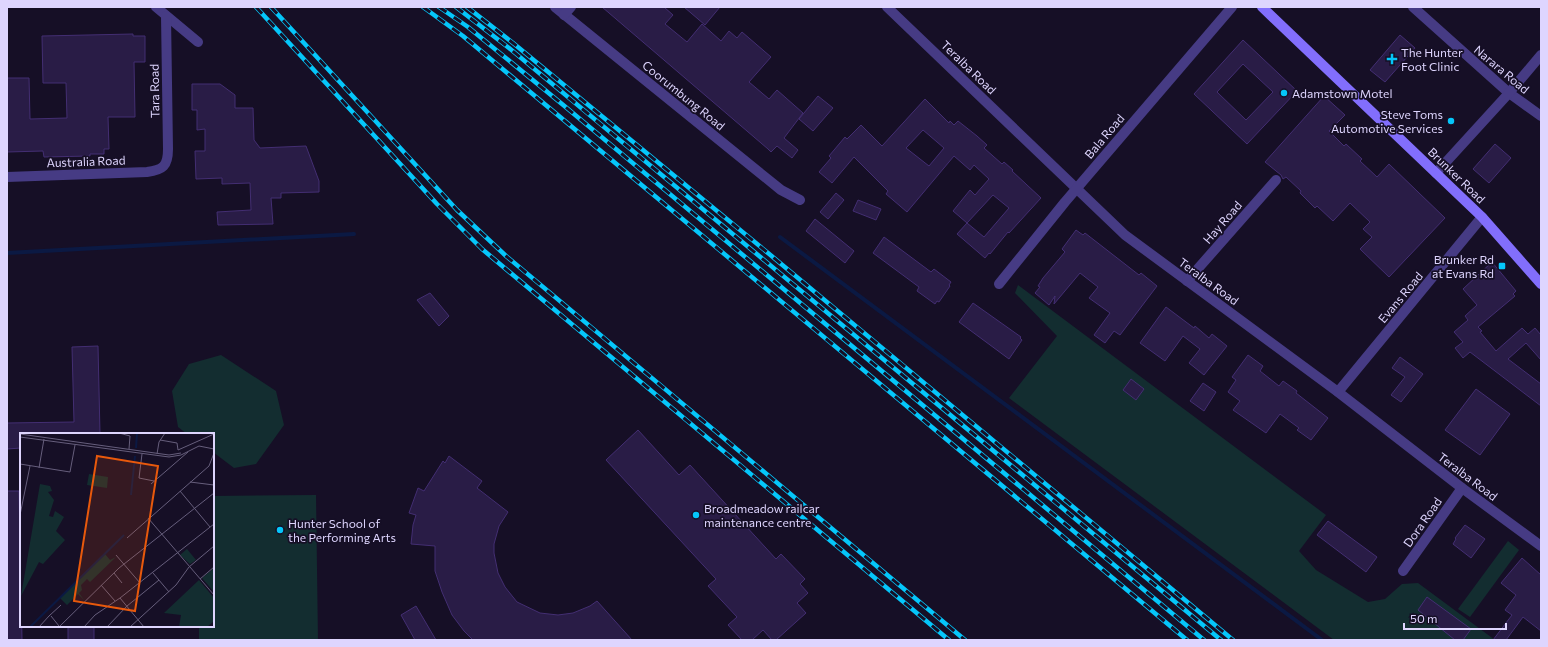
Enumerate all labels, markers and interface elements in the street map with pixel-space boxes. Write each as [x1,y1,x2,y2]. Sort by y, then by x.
street label: Teralba Road [939,37,999,97]
street label: Narara Road [1472,42,1532,96]
place label: The Hunter Foot Clinic [1401,45,1463,73]
marker: The Hunter Foot Clinic [1386,53,1398,65]
street label: Coorumbung Road [640,57,728,133]
street label: Tara Road [147,64,161,118]
place label: Adamstown Motel [1292,86,1392,100]
marker: Adamstown Motel [1279,88,1289,98]
place label: Steve Toms Automotive Services [1331,107,1443,135]
street label: Bala Road [1081,111,1127,161]
marker: Steve Toms Automotive Services [1446,116,1456,126]
street label: Brunker Road [1426,144,1488,206]
street label: Australia Road [46,153,126,169]
street label: Hay Road [1200,198,1244,246]
place label: Brunker Rd at Evans Rd [1432,252,1494,280]
street label: Teralba Road [1176,255,1242,308]
marker: Brunker Rd at Evans Rd [1497,261,1507,271]
street label: Evans Road [1375,269,1425,325]
inset map [20,433,214,627]
street label: Teralba Road [1436,449,1501,503]
street label: Dora Road [1400,494,1444,549]
place label: Broadmeadow railcar maintenance centre [704,501,820,529]
marker: Broadmeadow railcar maintenance centre [691,510,701,520]
place label: Hunter School of the Performing Arts [288,516,396,544]
marker: Hunter School of the Performing Arts [275,525,285,535]
scale bar [1404,605,1506,631]
text: 50 m [1410,611,1438,625]

